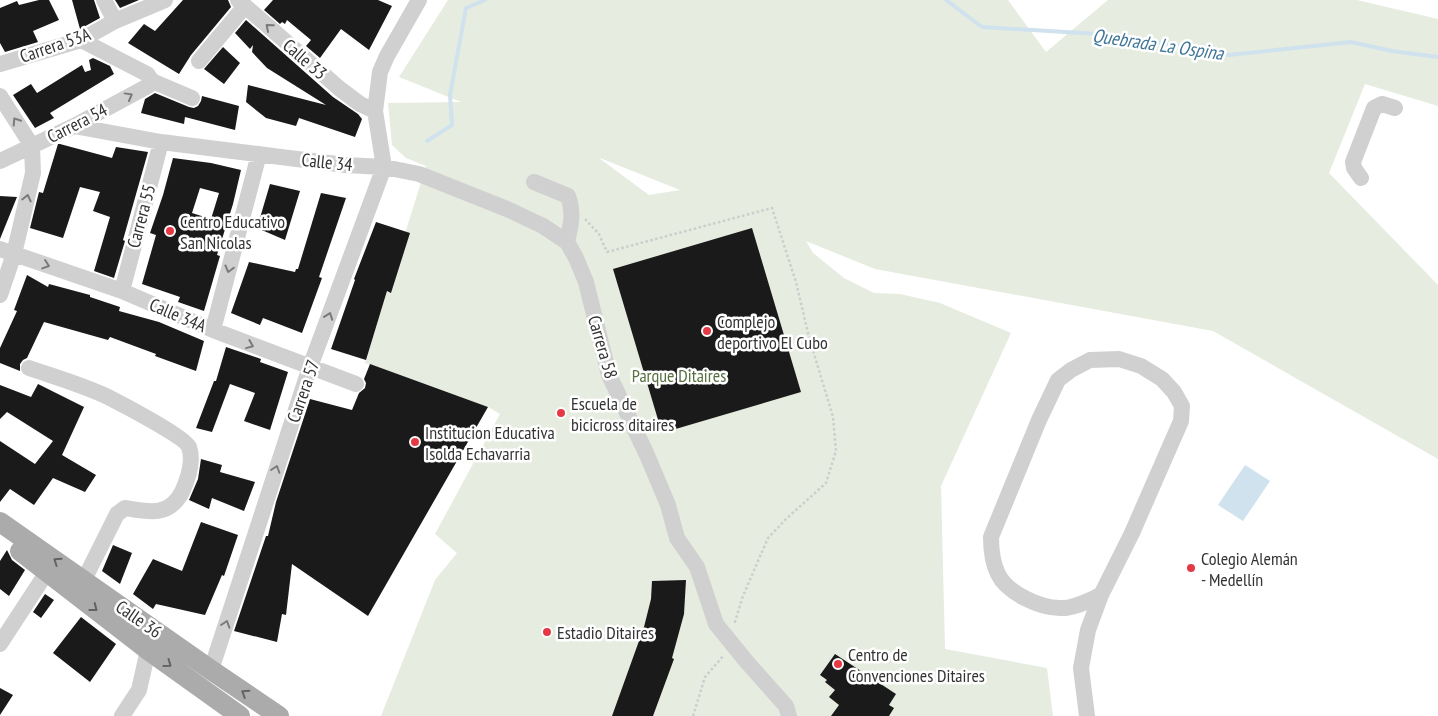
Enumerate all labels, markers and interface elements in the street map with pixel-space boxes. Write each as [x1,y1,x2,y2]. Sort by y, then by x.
street label: Carrera 53A [17,22,94,68]
water label: Quebrada La Ospina [1091,23,1226,65]
one-way arrow [265,24,274,33]
street label: Calle 33 [278,34,332,84]
one-way arrow [124,92,133,102]
street label: Carrera 54 [43,98,111,148]
one-way arrow [13,117,22,126]
street label: Calle 34 [300,148,354,176]
street label: Carrera 55 [122,182,160,250]
one-way arrow [21,193,32,202]
place label: Centro Educativo San Nicolas [180,210,285,254]
marker: Centro Educativo San Nicolas [164,225,176,237]
one-way arrow [41,259,50,269]
one-way arrow [224,264,235,273]
street label: Calle 34A [146,293,210,337]
place label: Complejo deportivo El Cubo [717,310,828,354]
one-way arrow [323,312,333,320]
street label: Carrera 58 [583,313,623,381]
marker: Complejo deportivo El Cubo [701,325,713,337]
one-way arrow [246,339,254,349]
street label: Carrera 57 [282,357,324,425]
park label: Parque Ditaires [632,364,726,387]
place label: Escuela de bicicross ditaires [571,392,674,436]
marker: Escuela de bicicross ditaires [555,407,567,419]
place label: Institucion Educativa Isolda Echavarria [425,421,555,465]
marker: Institucion Educativa Isolda Echavarria [409,436,421,448]
one-way arrow [271,466,281,474]
place label: Colegio Alemán - Medellín [1201,547,1298,591]
one-way arrow [53,558,63,567]
marker: Colegio Alemán - Medellín [1185,562,1197,574]
street label: Calle 36 [111,595,167,643]
one-way arrow [88,603,97,611]
one-way arrow [220,620,230,629]
place label: Estadio Ditaires [557,621,654,644]
marker: Estadio Ditaires [541,626,553,638]
place label: Centro de Convenciones Ditaires [848,643,985,687]
one-way arrow [162,658,172,667]
marker: Centro de Convenciones Ditaires [832,658,844,670]
one-way arrow [242,690,251,699]

